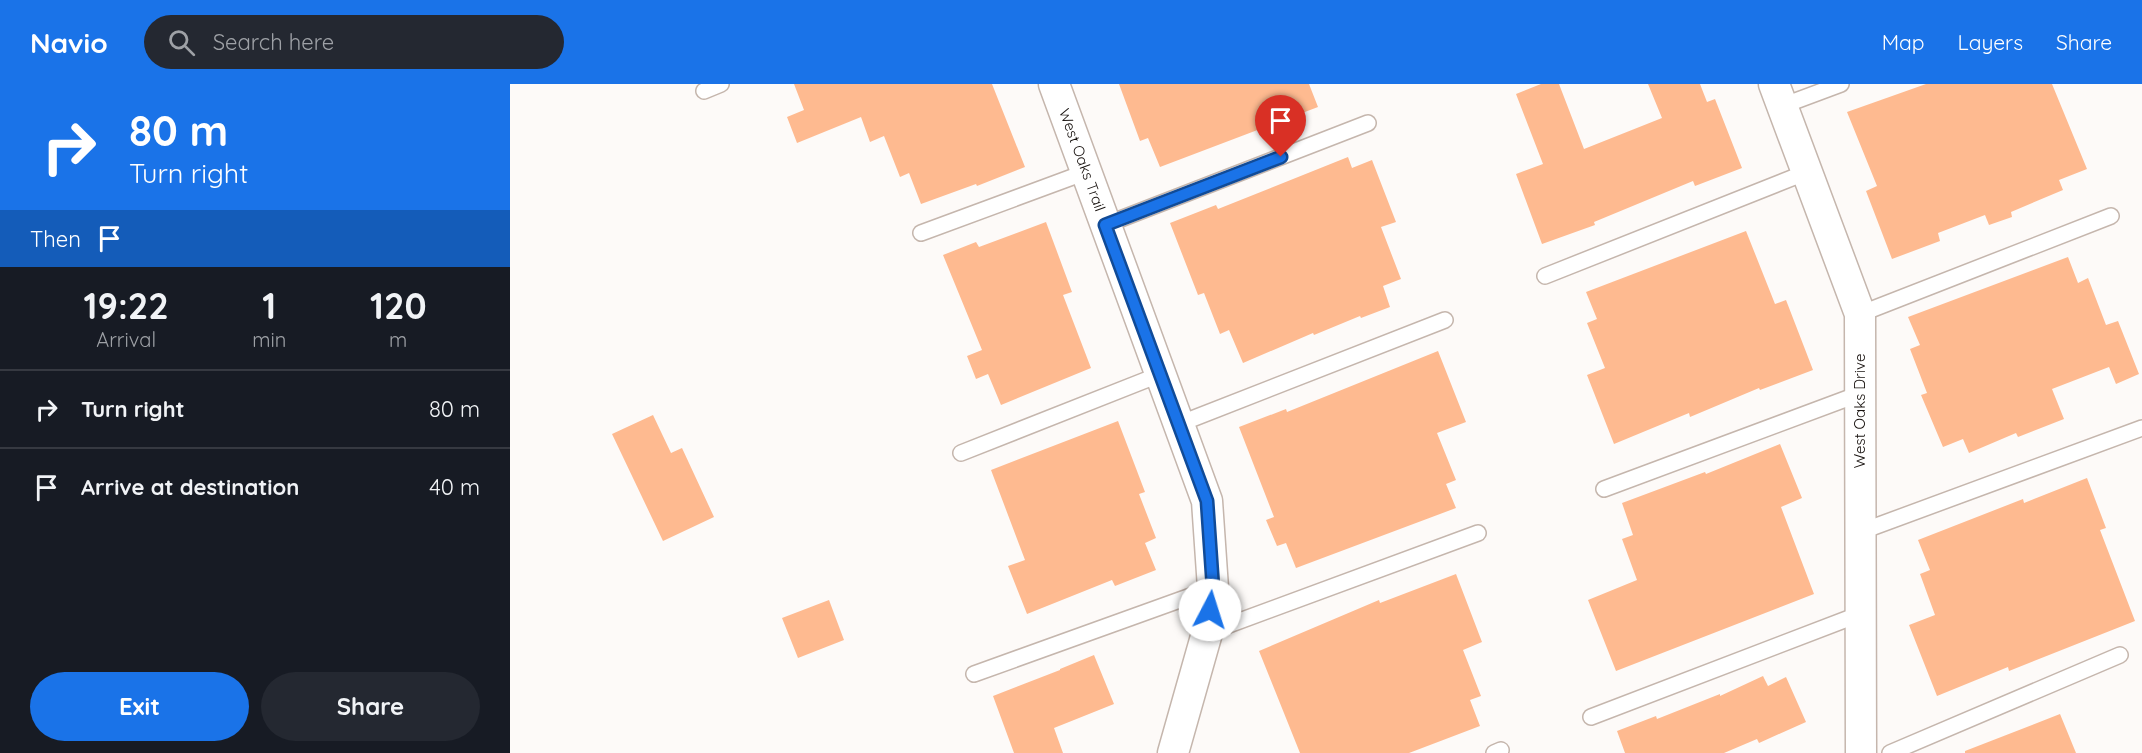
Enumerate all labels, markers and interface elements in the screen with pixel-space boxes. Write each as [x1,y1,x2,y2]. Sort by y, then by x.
search box [144,15,564,69]
text: Navio [30,25,108,60]
icon: search [165,26,198,59]
text: Search here [213,28,334,56]
text: Map [1882,29,1925,55]
text: Layers [1958,29,2023,55]
text: Share [2056,29,2112,55]
pin [1255,95,1306,157]
text: 80 m [129,104,228,157]
icon: arrive [1264,104,1297,137]
street label: West Oaks Trail [1055,106,1110,214]
icon: right [30,108,108,186]
text: Turn right [129,156,248,190]
icon: arrive [93,222,126,255]
text: Then [30,225,81,253]
text: 19:22 [84,283,169,328]
text: 1 [262,283,276,328]
text: 120 [370,283,426,328]
text: Arrival [96,327,156,352]
text: min [252,327,286,352]
text: m [389,327,407,352]
street label: West Oaks Drive [1850,354,1869,468]
icon: right [30,393,63,426]
text: Turn right [81,395,185,423]
text: 80 m [429,395,480,423]
icon: arrive [30,471,63,504]
text: Arrive at destination [81,473,299,501]
text: 40 m [429,473,480,501]
position arrow [1178,578,1242,642]
button: Exit [30,672,249,741]
button: Share [261,672,480,741]

